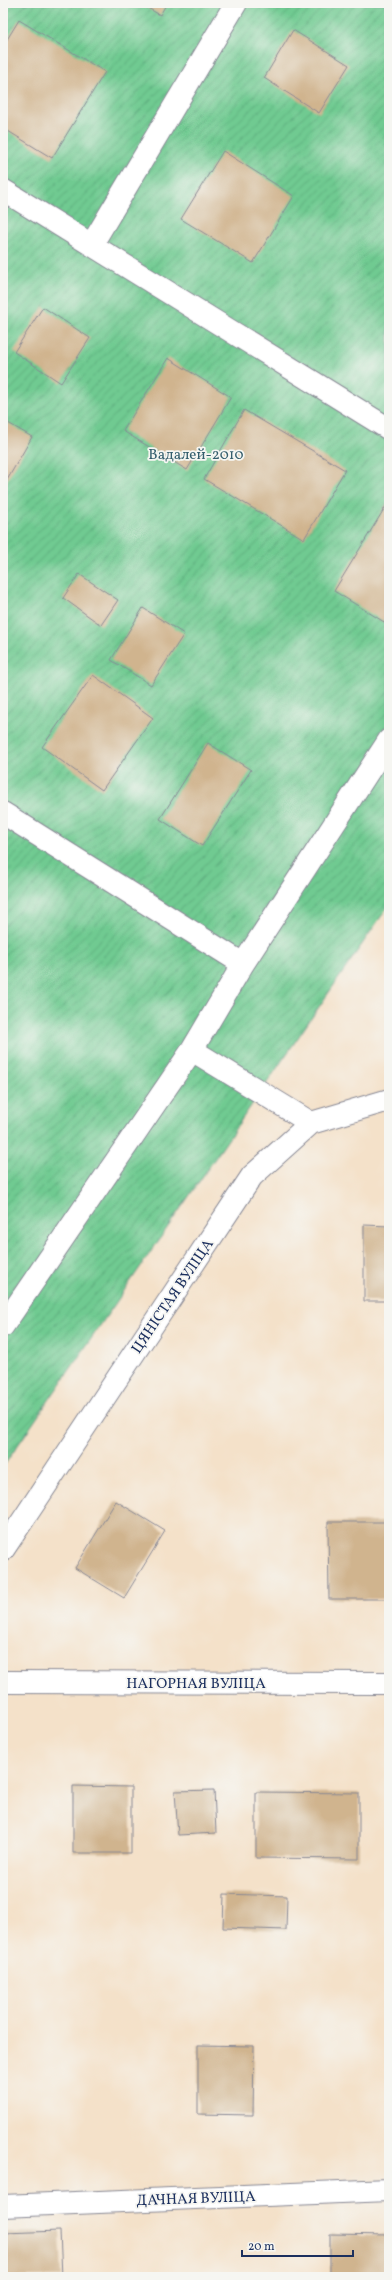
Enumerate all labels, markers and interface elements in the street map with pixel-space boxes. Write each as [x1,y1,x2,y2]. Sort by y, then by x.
park label: Вадалей-2010 [148,445,244,466]
street label: ЦЯНІСТАЯ ВУЛІЦА [127,1235,220,1358]
street label: НАГОРНАЯ ВУЛІЦА [126,1674,266,1695]
street label: ДАЧНАЯ ВУЛІЦА [136,2187,256,2212]
scale bar [242,2232,353,2258]
text: 20 m [248,2239,275,2255]

